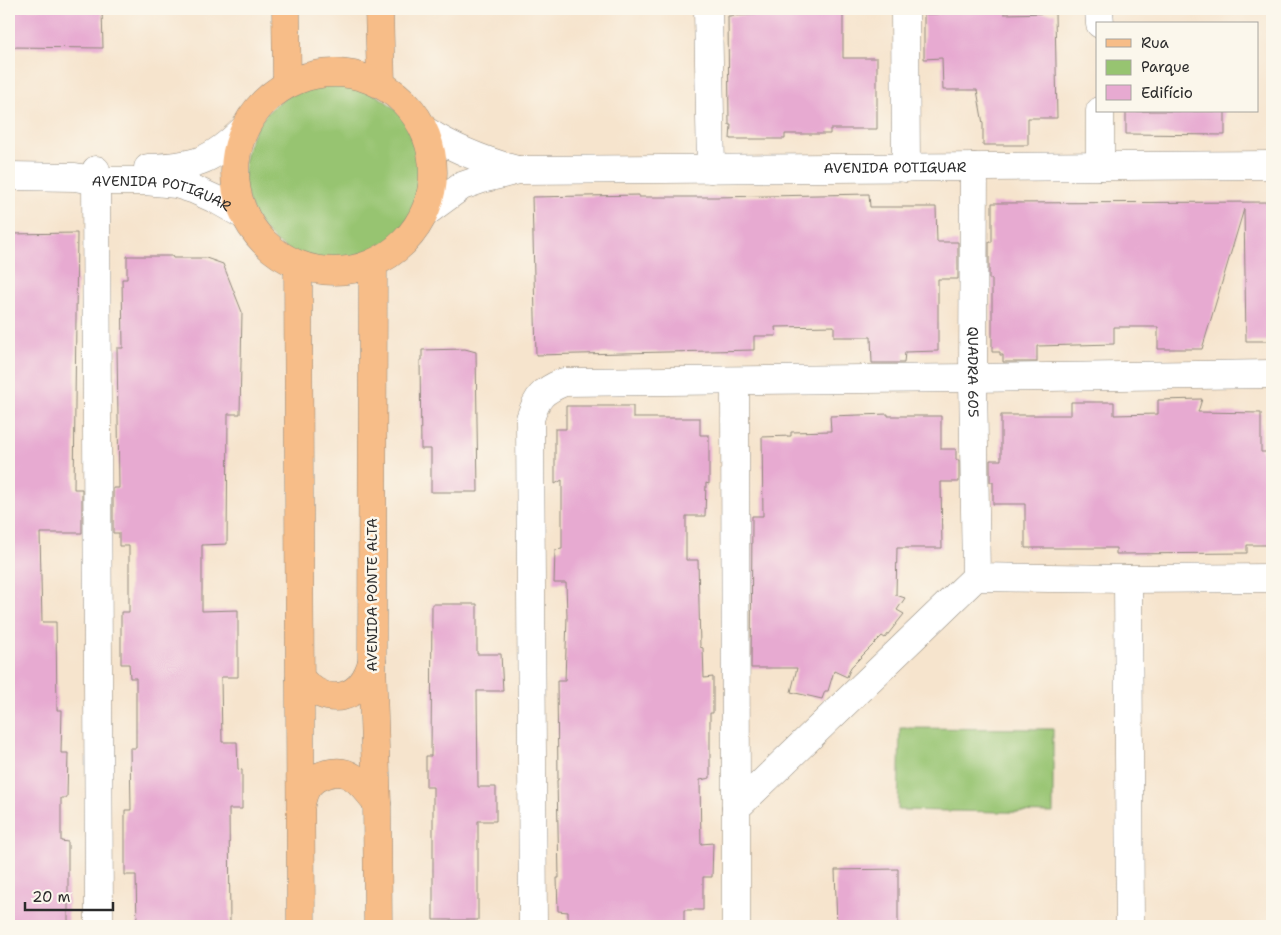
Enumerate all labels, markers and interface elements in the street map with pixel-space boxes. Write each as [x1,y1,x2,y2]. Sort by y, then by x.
legend [1096,22,1258,112]
text: Rua [1141,33,1170,53]
text: Parque [1141,57,1190,77]
text: Edifício [1141,83,1193,103]
street label: AVENIDA POTIGUAR [823,158,967,177]
street label: AVENIDA POTIGUAR [91,171,235,215]
street label: QUADRA 605 [964,326,983,418]
street label: AVENIDA PONTE ALTA [363,518,381,672]
scale bar [25,880,112,912]
text: 20 m [32,887,71,907]

